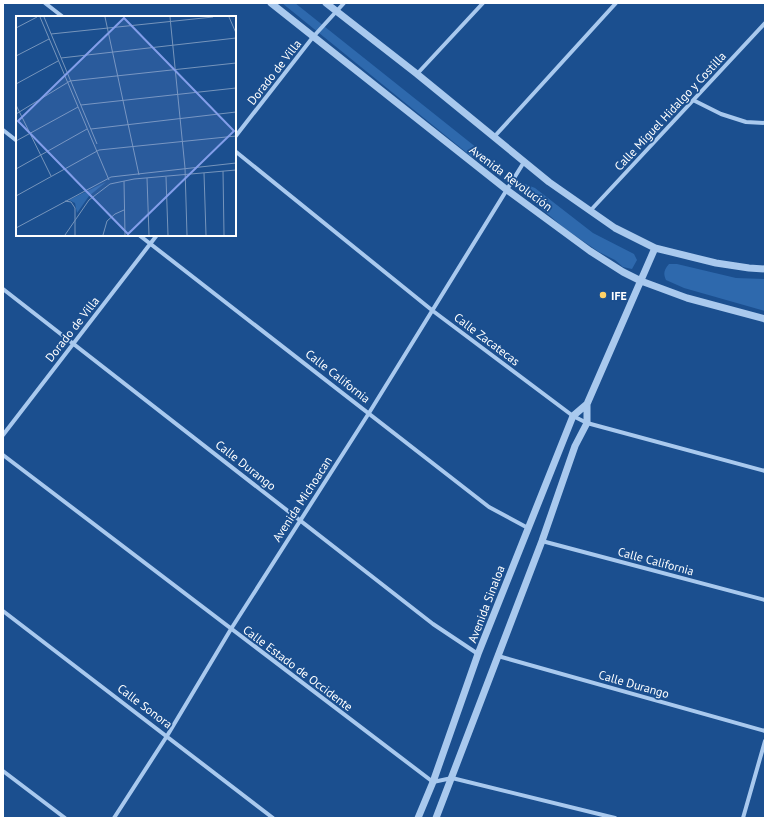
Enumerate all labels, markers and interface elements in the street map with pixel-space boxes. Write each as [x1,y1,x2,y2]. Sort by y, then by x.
inset map [16,16,236,236]
street label: Dorado de Villa [244,36,304,108]
street label: Calle Miguel Hidalgo y Costilla [611,48,729,174]
street label: Avenida Revolución [467,142,555,214]
place label: IFE [611,288,627,303]
marker: IFE [598,290,608,300]
street label: Dorado de Villa [42,293,102,365]
street label: Calle Zacatecas [451,309,523,369]
street label: Calle California [303,346,373,406]
street label: Calle Durango [213,437,279,493]
street label: Avenida Michoacan [269,454,335,544]
street label: Calle California [616,544,696,578]
street label: Avenida Sinaloa [464,563,508,645]
street label: Calle Estado de Occidente [240,622,356,714]
street label: Calle Durango [597,667,671,701]
street label: Calle Sonora [115,681,175,731]

